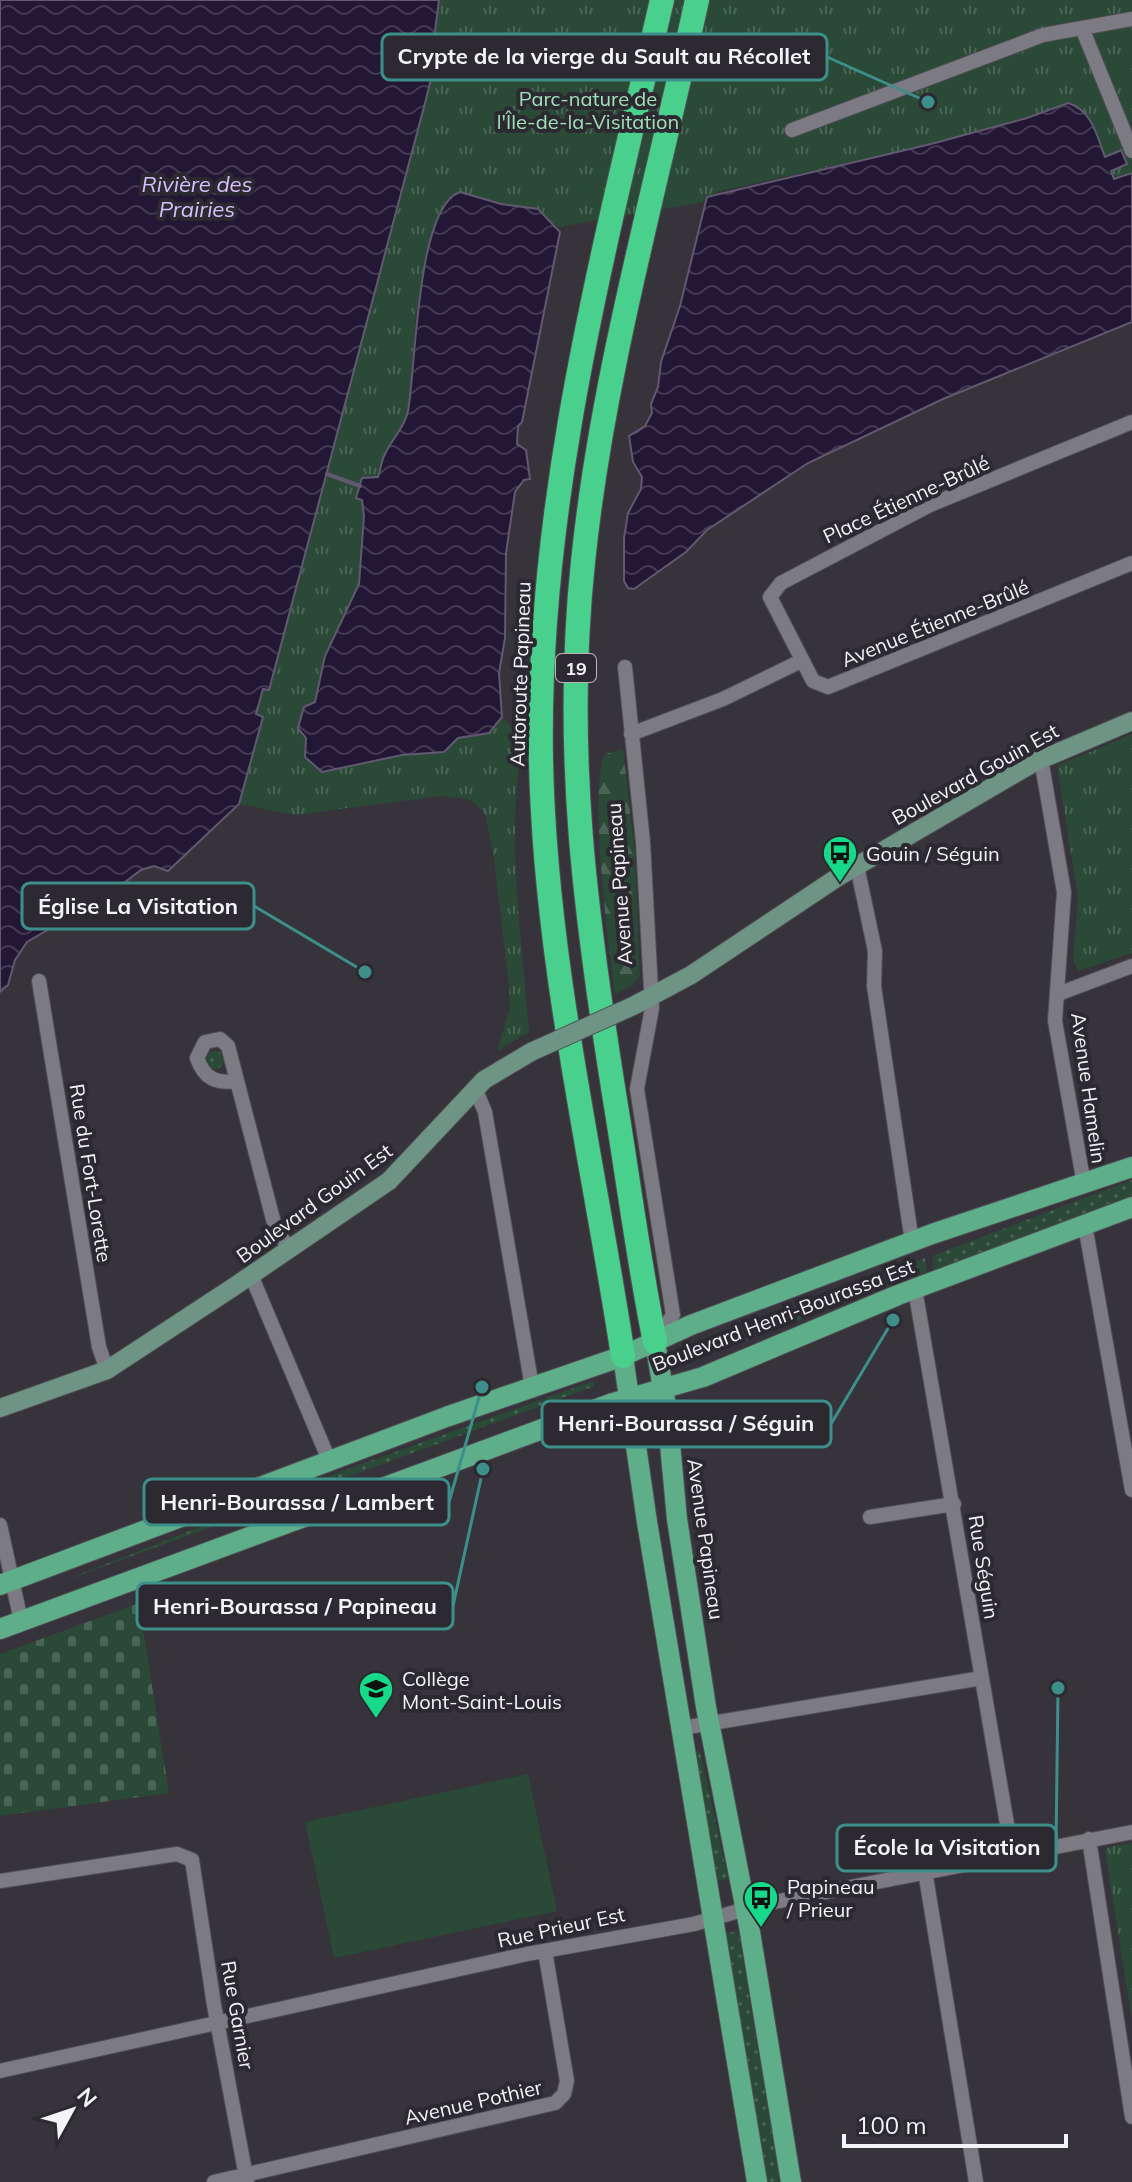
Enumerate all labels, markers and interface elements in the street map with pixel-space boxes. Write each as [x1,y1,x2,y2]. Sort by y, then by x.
callout: Crypte de la vierge du Sault au Récollet [382,34,827,80]
text: Crypte de la vierge du Sault au Récollet [398,42,810,70]
park label: Parc-nature de l'Île-de-la-Visitation [497,86,679,134]
water label: Rivière des Prairies [142,170,253,223]
street label: Place Étienne-Brûlé [819,449,993,549]
street label: Avenue Étienne-Brûlé [837,574,1033,672]
street label: Autoroute Papineau [504,581,536,767]
road number: 19 [556,654,596,682]
street label: Boulevard Gouin Est [887,718,1063,830]
street label: Avenue Papineau [601,802,637,966]
bus stop icon: Gouin / Séguin [821,834,859,884]
place label: Gouin / Séguin [866,841,1000,866]
callout: Église La Visitation [22,883,254,929]
text: Église La Visitation [38,892,238,920]
street label: Avenue Hamelin [1066,1011,1112,1165]
street label: Rue du Fort-Lorette [65,1082,117,1264]
street label: Boulevard Gouin Est [231,1138,397,1268]
street label: Boulevard Henri-Bourassa Est [648,1253,918,1377]
callout: Henri-Bourassa / Séguin [542,1401,831,1447]
text: Henri-Bourassa / Séguin [558,1409,814,1437]
street label: Avenue Papineau [682,1457,730,1621]
callout: Henri-Bourassa / Lambert [144,1479,449,1525]
text: Henri-Bourassa / Lambert [160,1488,434,1516]
street label: Rue Séguin [963,1513,1005,1621]
callout: Henri-Bourassa / Papineau [137,1583,453,1629]
text: Henri-Bourassa / Papineau [153,1592,437,1620]
place label: Collège Mont-Saint-Louis [402,1666,562,1714]
school or university icon: Collège Mont-Saint-Louis [357,1670,395,1720]
callout: École la Visitation [837,1825,1056,1871]
text: École la Visitation [854,1833,1040,1861]
place label: Papineau / Prieur [786,1874,874,1922]
bus stop icon: Papineau / Prieur [742,1879,780,1929]
street label: Rue Prieur Est [495,1901,627,1953]
street label: Rue Garnier [216,1959,260,2072]
north arrow [32,2070,112,2150]
street label: Avenue Pothier [402,2074,545,2130]
text: N [71,2082,103,2113]
scale bar [844,2098,1066,2148]
text: 100 m [856,2110,927,2140]

